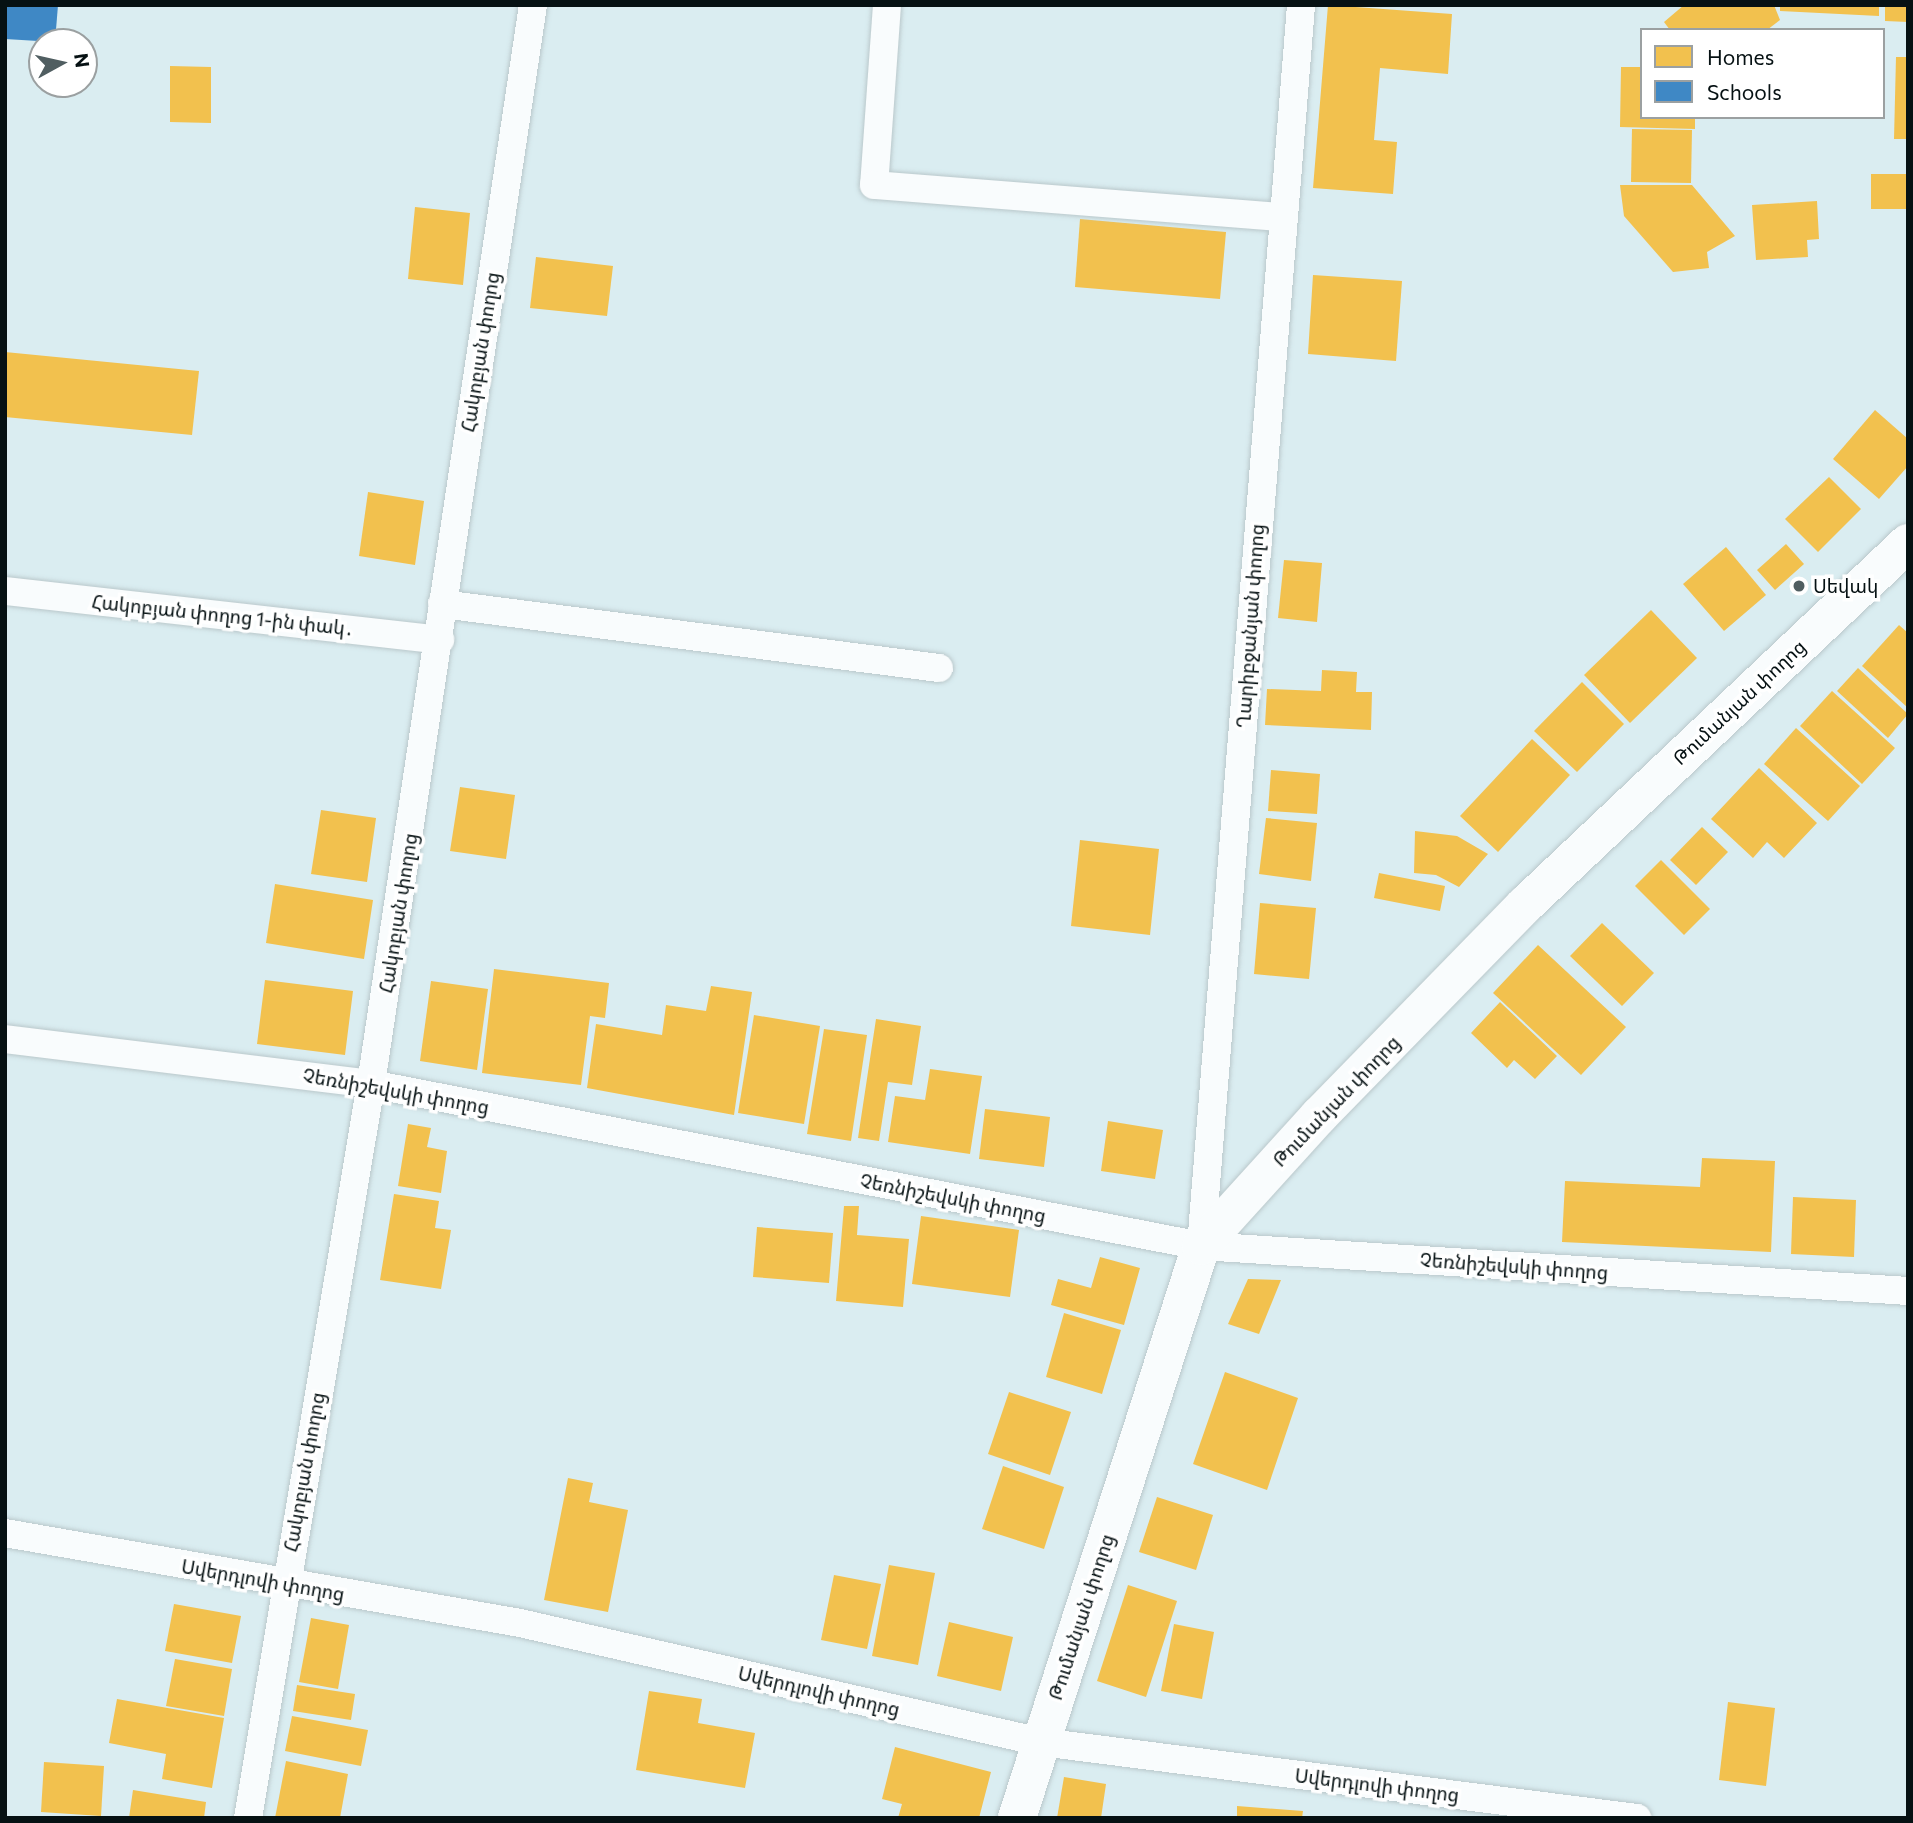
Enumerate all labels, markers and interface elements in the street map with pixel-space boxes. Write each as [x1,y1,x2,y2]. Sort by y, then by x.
north arrow [28,28,98,98]
legend [1640,28,1885,119]
text: Homes [1707,44,1774,69]
text: N [70,52,95,69]
text: Schools [1707,79,1782,104]
street label: Հակոբյան փողոց [456,270,504,434]
street label: Ղարիբջանյան փողոց [1231,523,1269,729]
place label: Սեվակ [1813,575,1878,597]
marker: Սեվակ [1791,578,1807,594]
street label: Հակոբյան փողոց 1-ին փակ․ [91,590,355,640]
street label: Թումանյան փողոց [1668,635,1810,769]
street label: Հակոբյան փողոց [374,831,422,995]
street label: Թումանյան փողոց [1268,1031,1404,1171]
street label: Չեռնիշեվսկի փողոց [301,1063,491,1119]
street label: Չեռնիշեվսկի փողոց [858,1169,1048,1227]
street label: Չեռնիշեվսկի փողոց [1419,1248,1609,1284]
street label: Հակոբյան փողոց [279,1390,329,1554]
street label: Թումանյան փողոց [1043,1531,1119,1703]
street label: Սվերդլովի փողոց [180,1554,346,1606]
street label: Սվերդլովի փողոց [736,1661,902,1721]
street label: Սվերդլովի փողոց [1294,1764,1460,1806]

